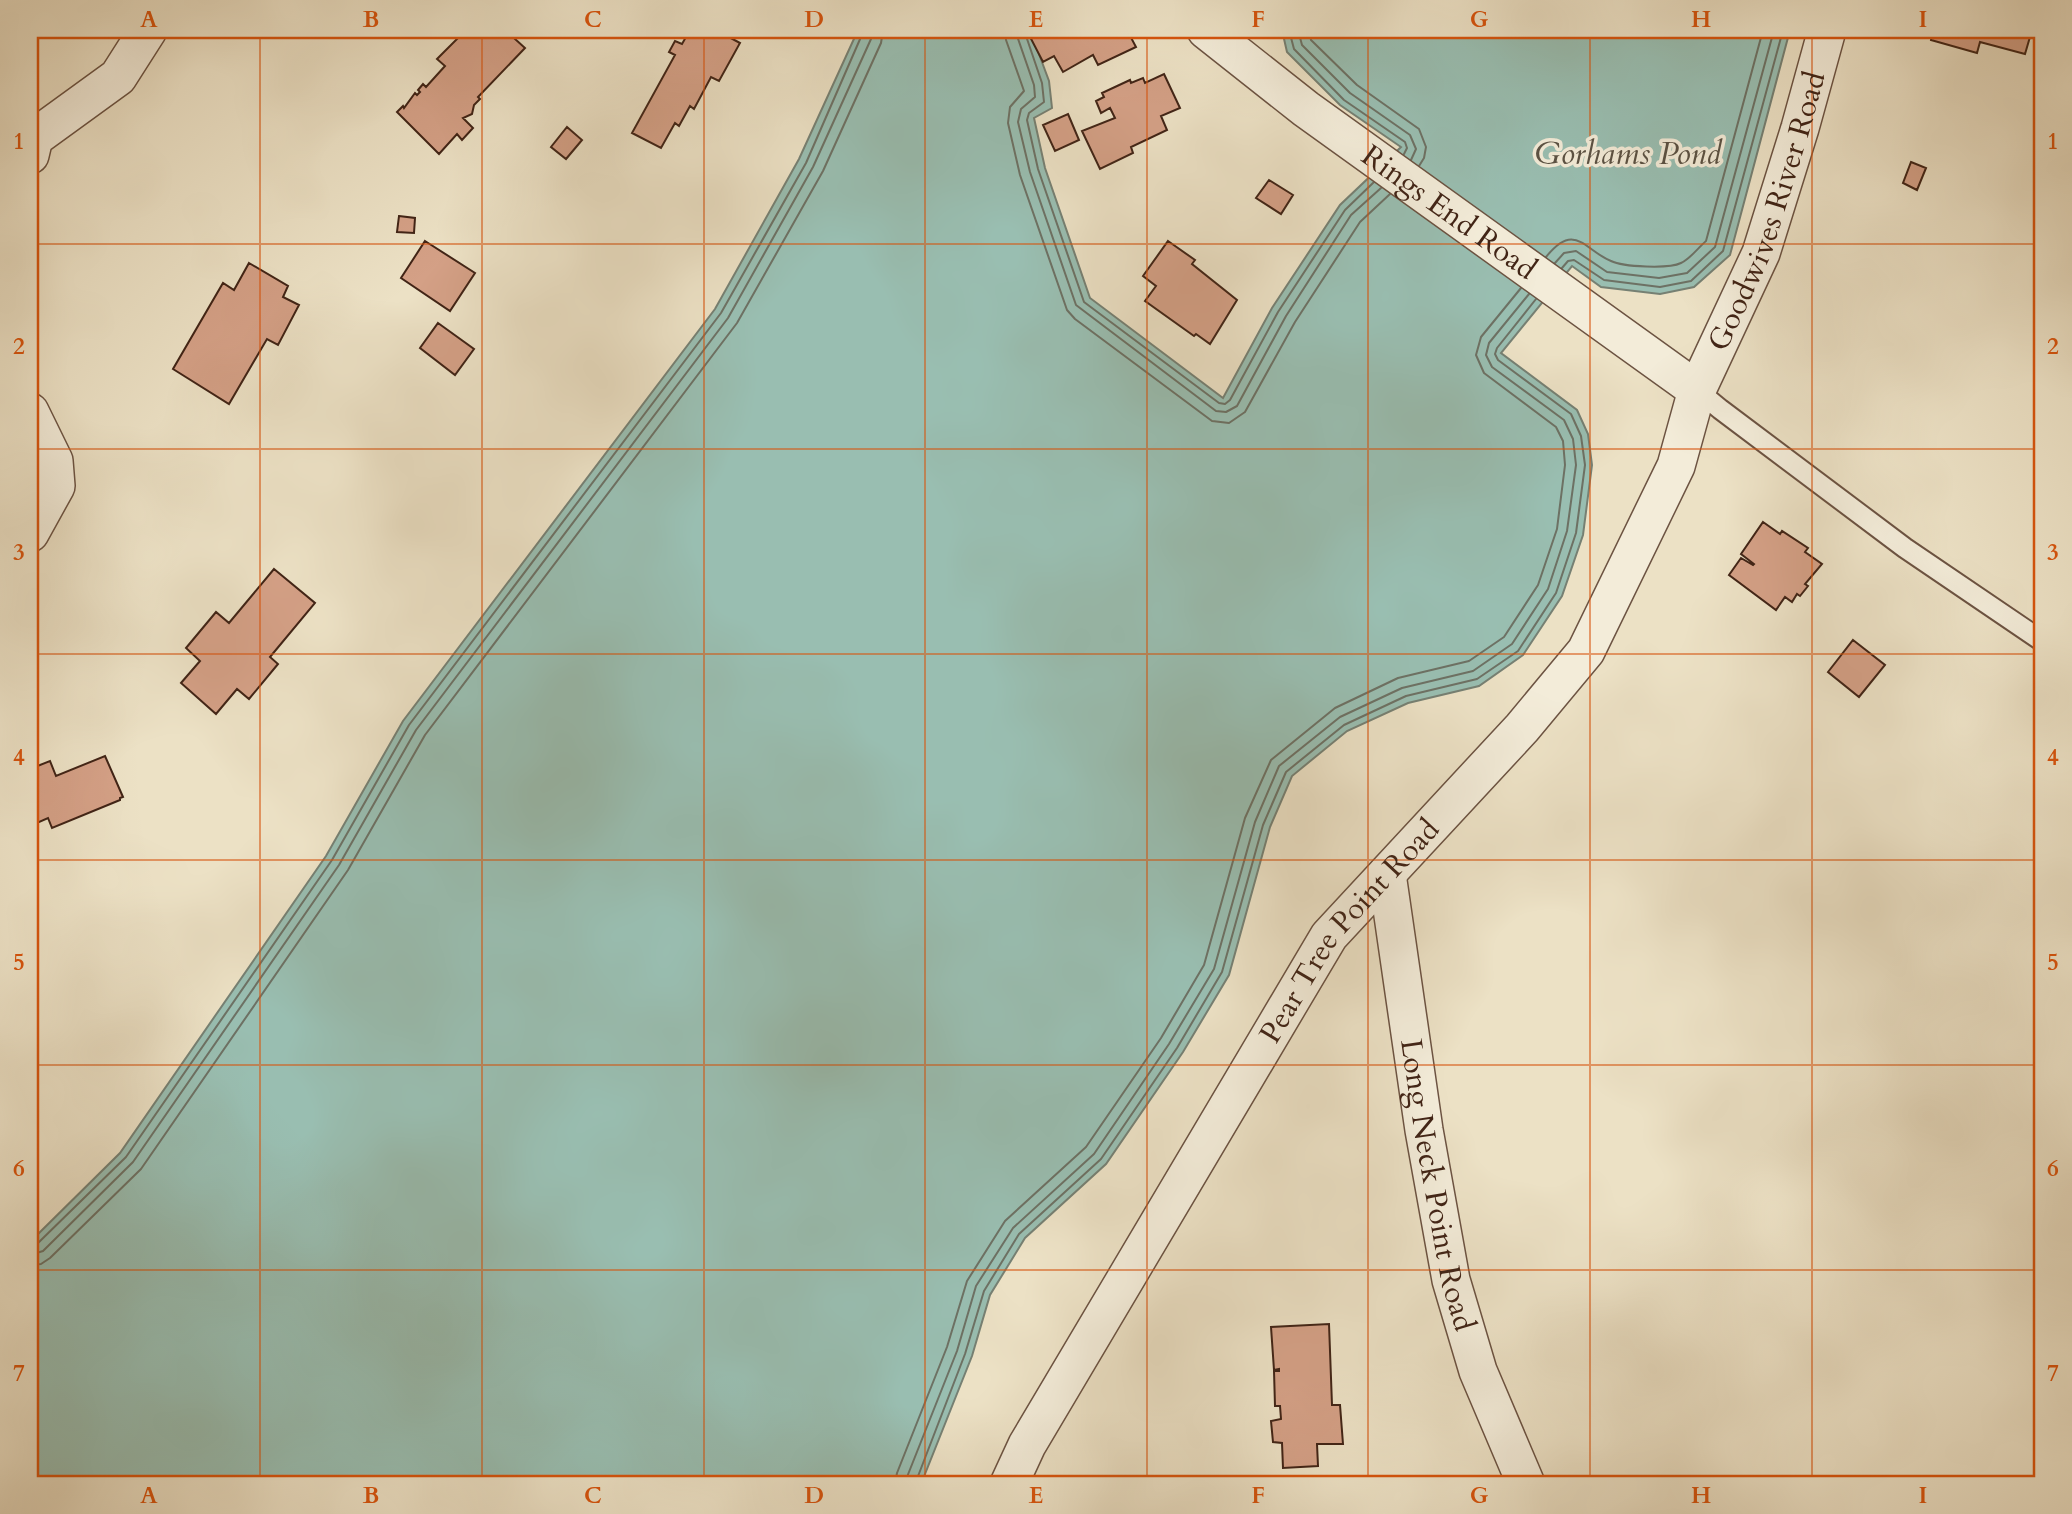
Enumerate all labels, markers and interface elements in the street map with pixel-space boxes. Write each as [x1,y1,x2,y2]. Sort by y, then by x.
text: A [140,4,158,35]
text: B [363,4,379,35]
text: C [584,4,602,35]
text: D [804,4,824,35]
text: E [1029,4,1043,35]
text: F [1251,4,1265,35]
text: G [1470,4,1489,35]
text: H [1691,4,1711,35]
text: I [1919,4,1927,35]
street label: Goodwives River Road [1698,67,1836,358]
text: 1 [13,126,25,157]
text: 1 [2047,126,2059,157]
water label: Gorhams Pond [1535,132,1723,176]
street label: Rings End Road [1353,135,1545,289]
text: 2 [13,331,25,362]
text: 2 [2047,331,2059,362]
text: 3 [13,537,25,568]
text: 3 [2047,537,2059,568]
text: 4 [13,742,25,773]
text: 4 [2047,742,2059,773]
street label: Pear Tree Point Road [1250,810,1449,1051]
text: 5 [13,947,25,978]
text: 5 [2047,947,2059,978]
street label: Long Neck Point Road [1390,1036,1485,1336]
text: 6 [13,1153,25,1184]
text: 6 [2047,1153,2059,1184]
text: 7 [13,1358,25,1389]
text: 7 [2047,1358,2059,1389]
text: A [140,1480,158,1511]
text: B [363,1480,379,1511]
text: C [584,1480,602,1511]
text: D [804,1480,824,1511]
text: E [1029,1480,1043,1511]
text: F [1251,1480,1265,1511]
text: G [1470,1480,1489,1511]
text: H [1691,1480,1711,1511]
text: I [1919,1480,1927,1511]

